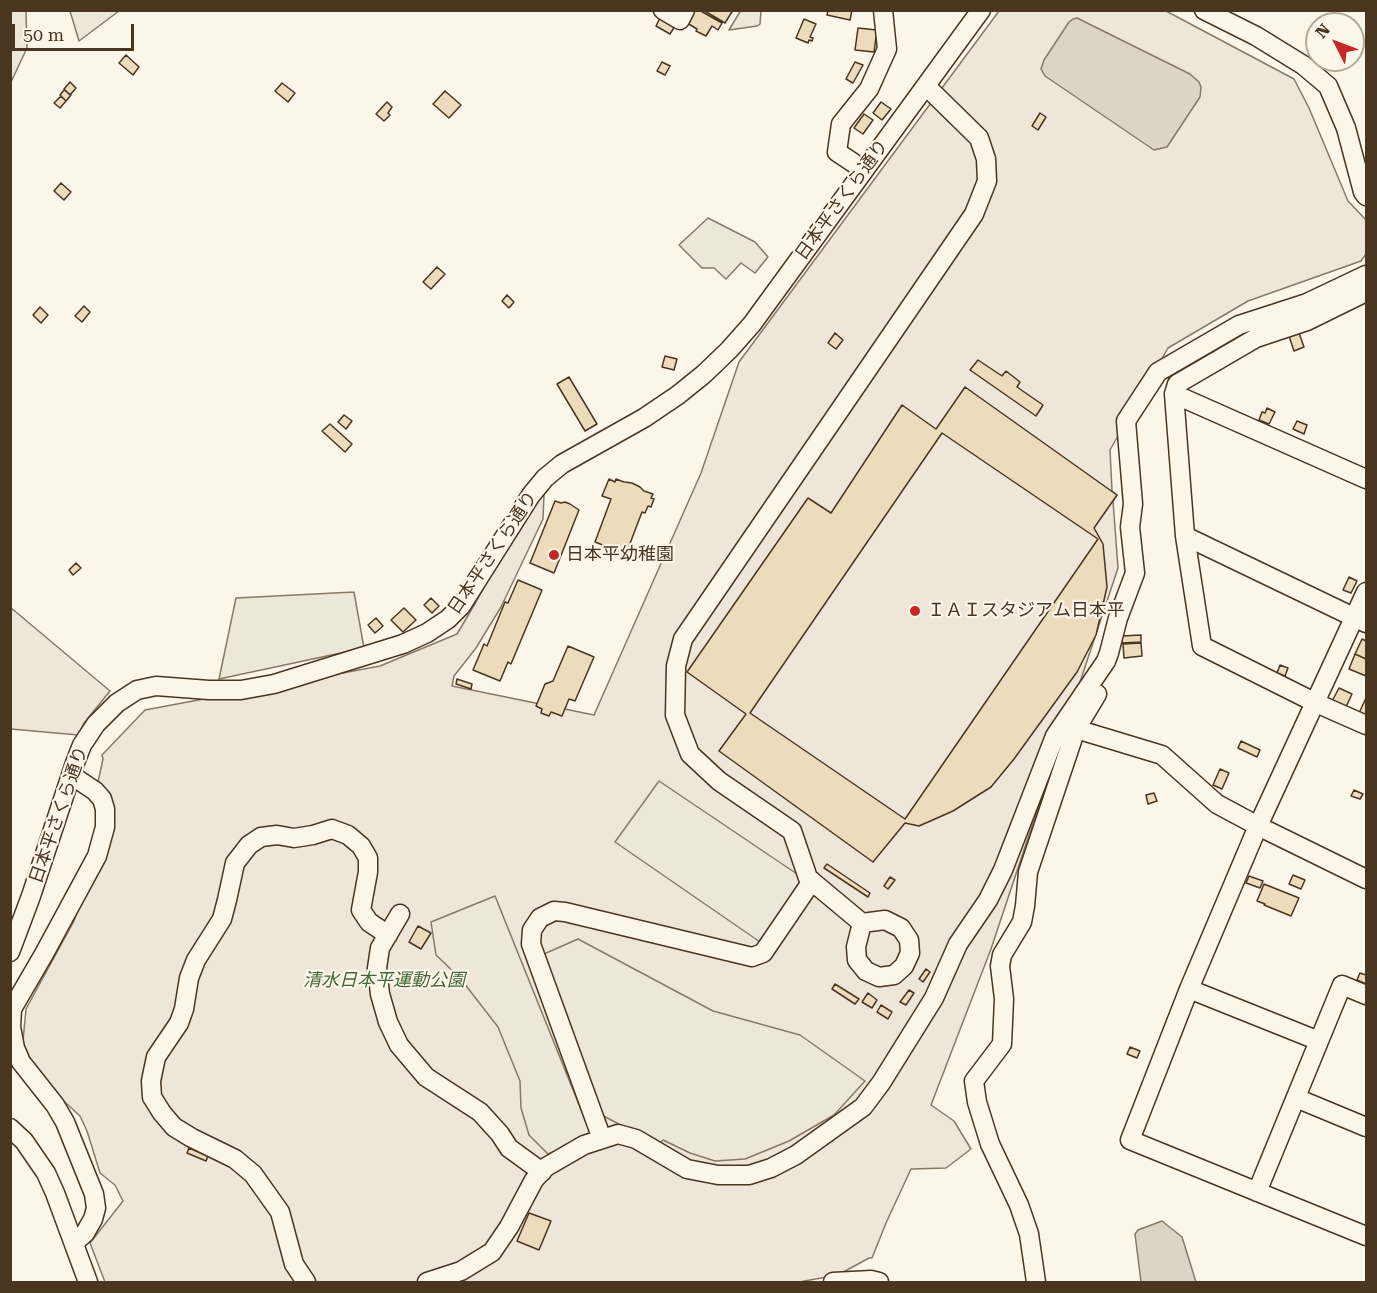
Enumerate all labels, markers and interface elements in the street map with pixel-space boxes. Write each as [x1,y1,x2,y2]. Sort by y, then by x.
scale bar [15,12,136,50]
north arrow [1305,12,1365,72]
text: N [1312,20,1334,42]
text: 50 m [23,24,64,45]
street label: 日本平さくら通り [791,135,893,265]
street label: 日本平さくら通り [444,487,542,619]
place label: 日本平幼稚園 [566,544,674,566]
marker: 日本平幼稚園 [547,548,561,562]
place label: ＩＡＩスタジアム日本平 [927,600,1125,622]
marker: ＩＡＩスタジアム日本平 [908,604,922,618]
street label: 日本平さくら通り [25,743,93,887]
park label: 清水日本平運動公園 [303,970,465,992]

